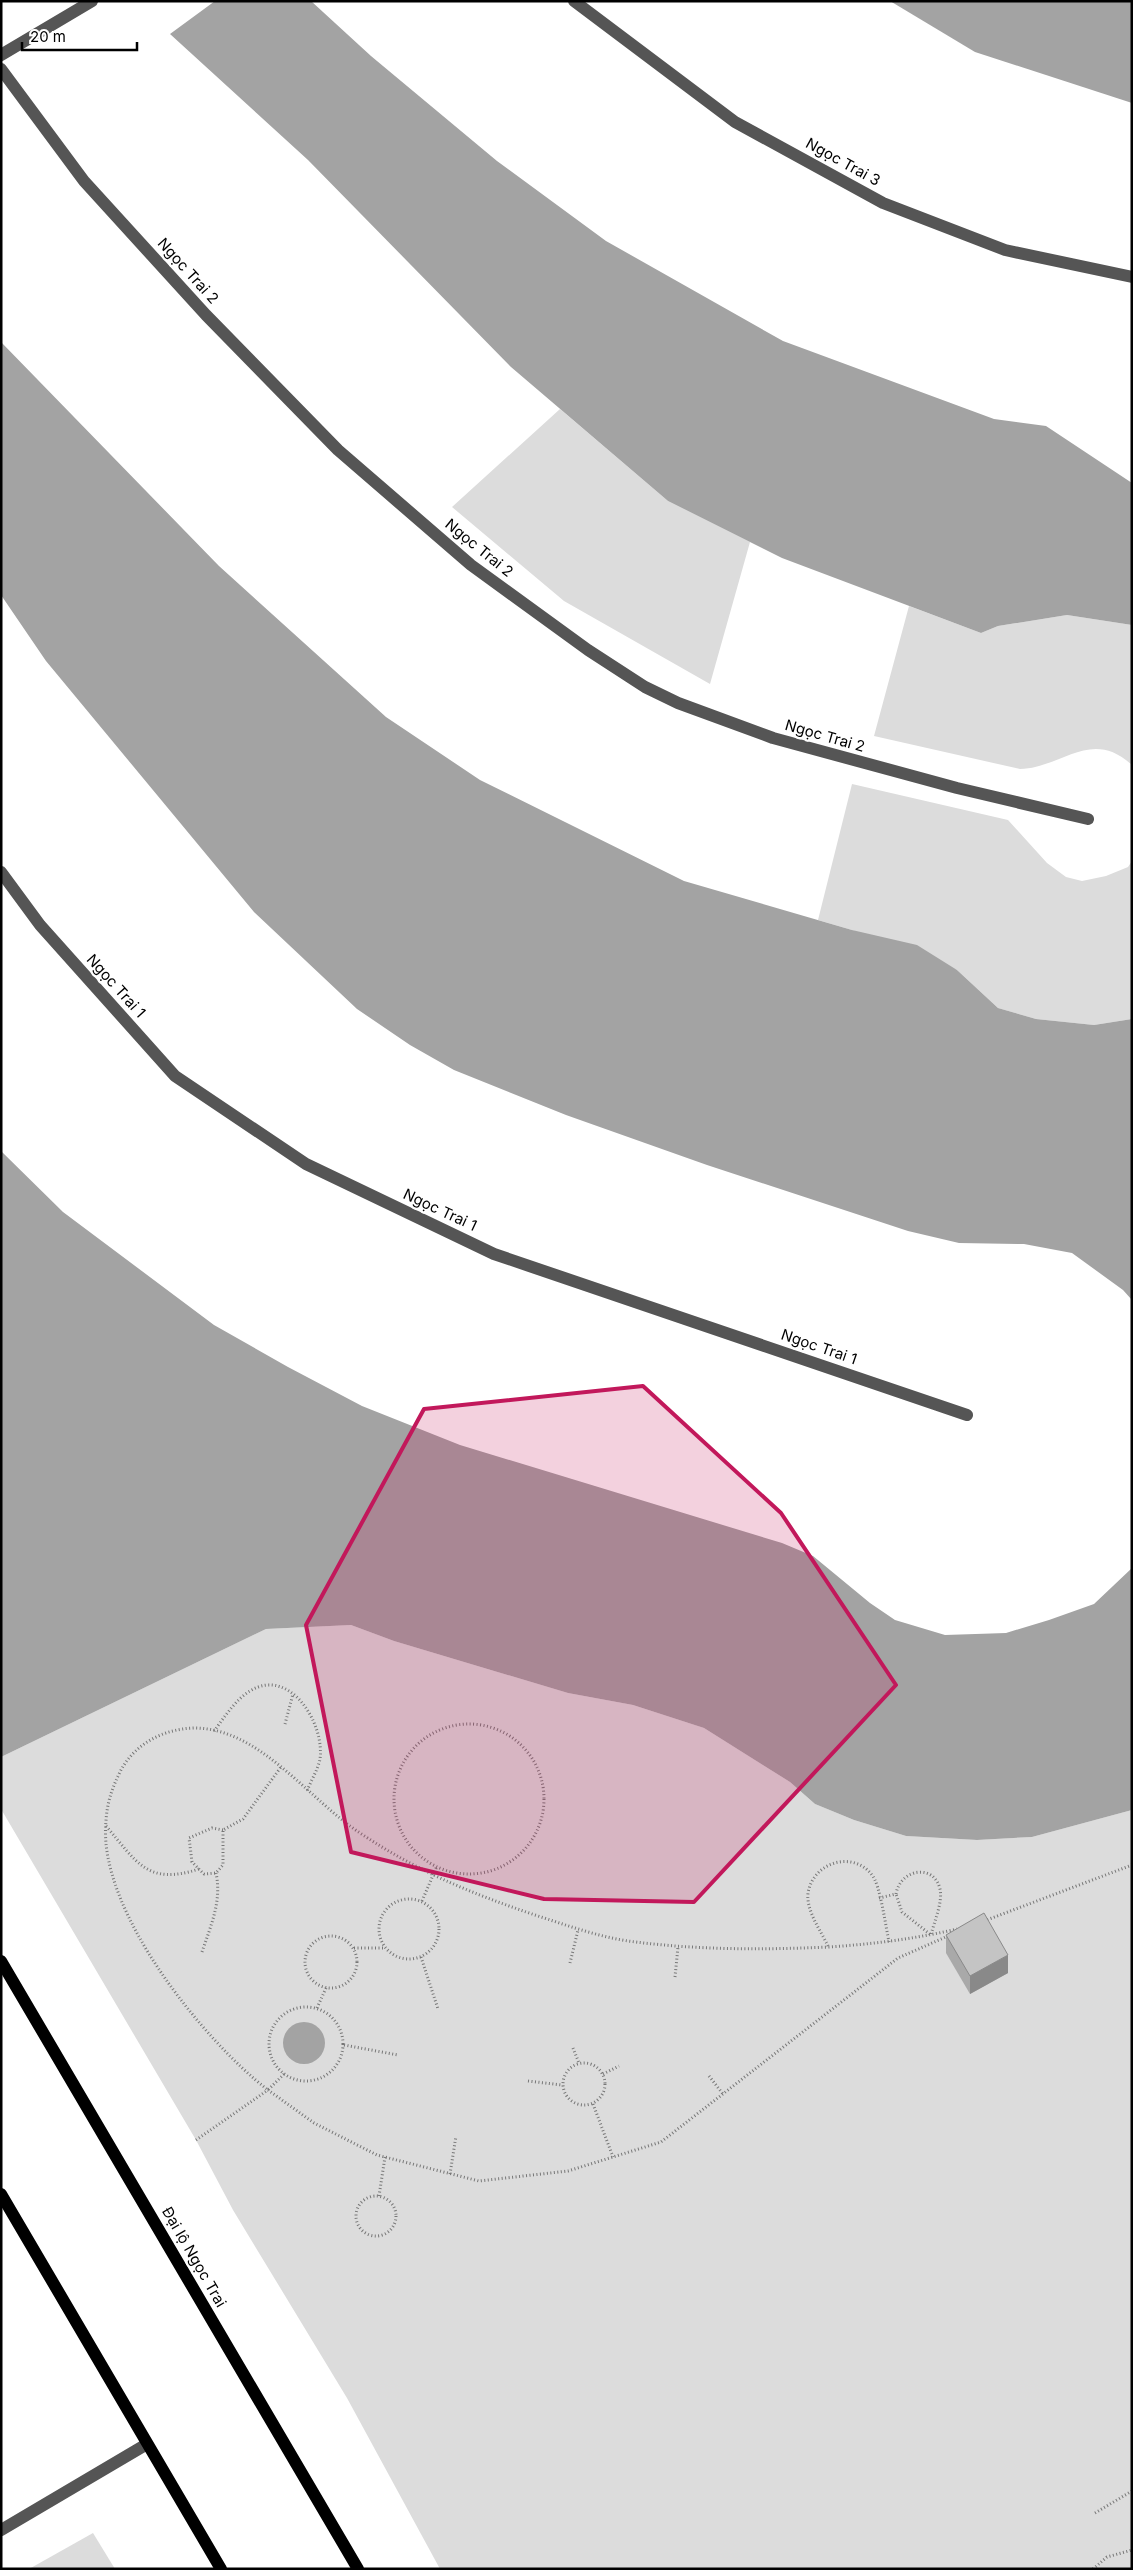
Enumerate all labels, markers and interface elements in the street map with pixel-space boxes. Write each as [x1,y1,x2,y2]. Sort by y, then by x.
scale bar [22,20,138,52]
text: 20 m [30,27,66,46]
street label: Ngọc Trai 3 [803,133,884,190]
street label: Ngọc Trai 2 [154,234,223,308]
street label: Ngọc Trai 2 [441,514,517,581]
street label: Ngọc Trai 2 [783,715,867,756]
street label: Ngọc Trai 1 [83,950,150,1021]
street label: Ngọc Trai 1 [400,1184,480,1235]
street label: Ngọc Trai 1 [779,1325,860,1368]
street label: Đại lộ Ngọc Trai [158,2203,231,2310]

